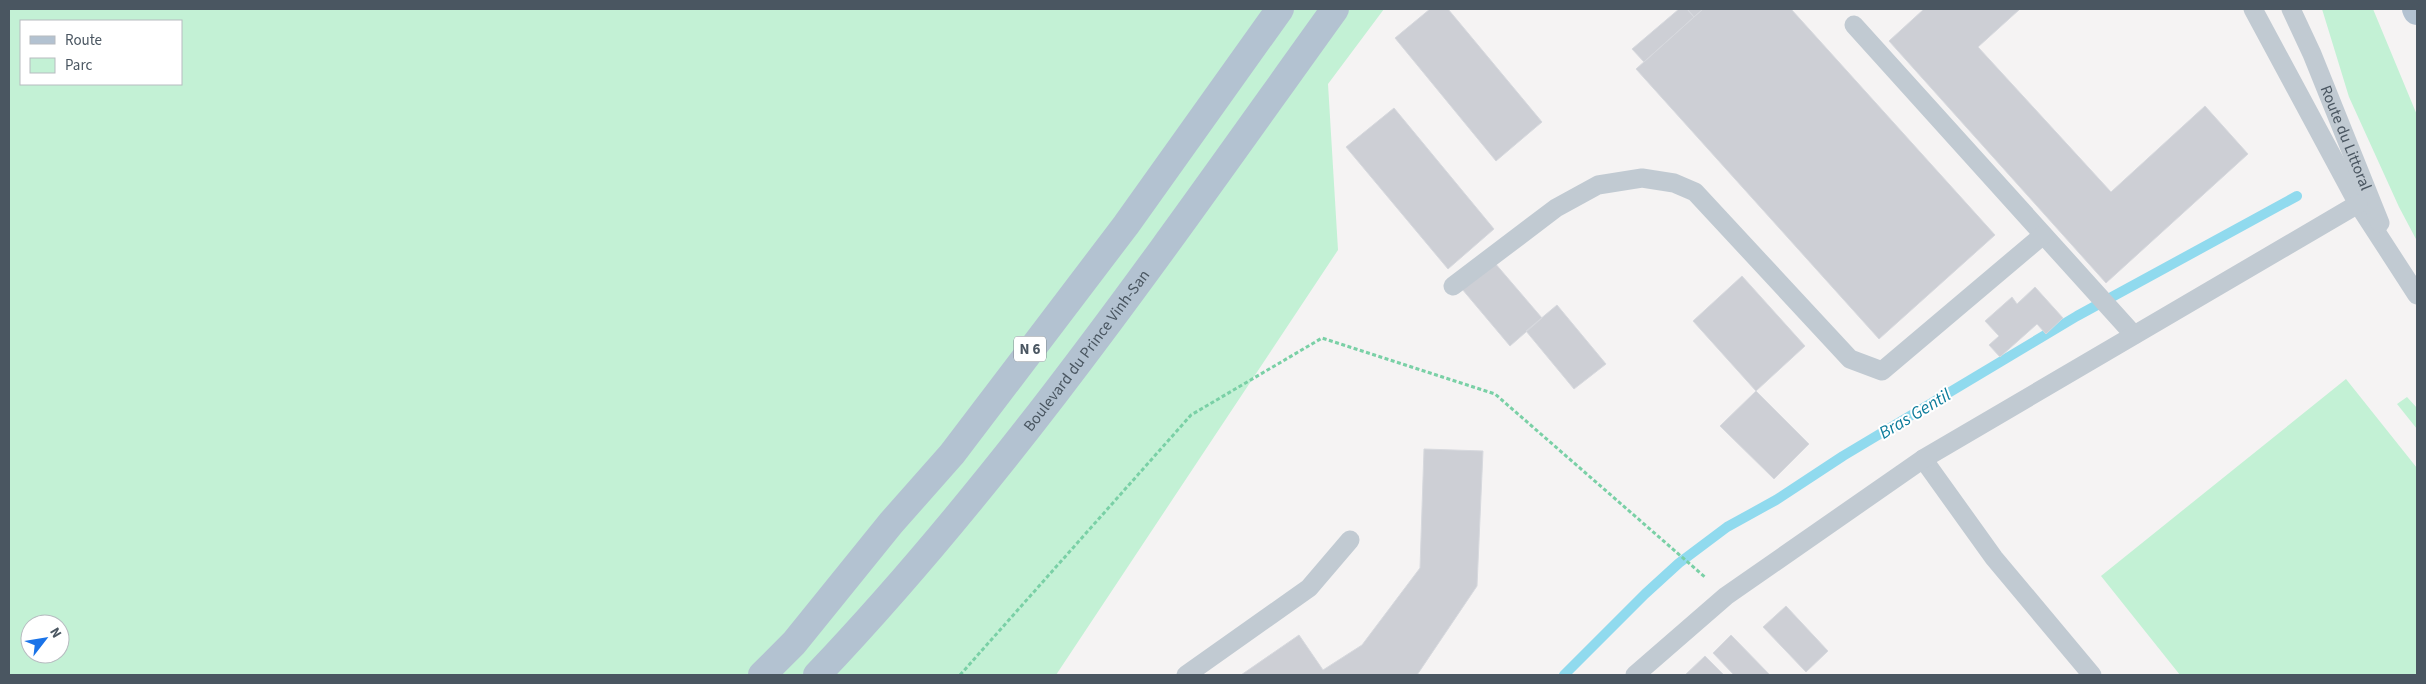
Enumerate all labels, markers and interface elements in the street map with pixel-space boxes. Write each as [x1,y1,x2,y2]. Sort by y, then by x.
legend [20,20,182,85]
text: Route [65,30,102,51]
text: Parc [65,55,92,76]
street label: Route du Littoral [2315,82,2377,194]
street label: Boulevard du Prince Vinh-San [1018,265,1155,436]
road number: N 6 [1014,336,1046,362]
water label: Bras Gentil [1874,382,1956,445]
north arrow [20,614,70,664]
text: N [44,624,66,642]

